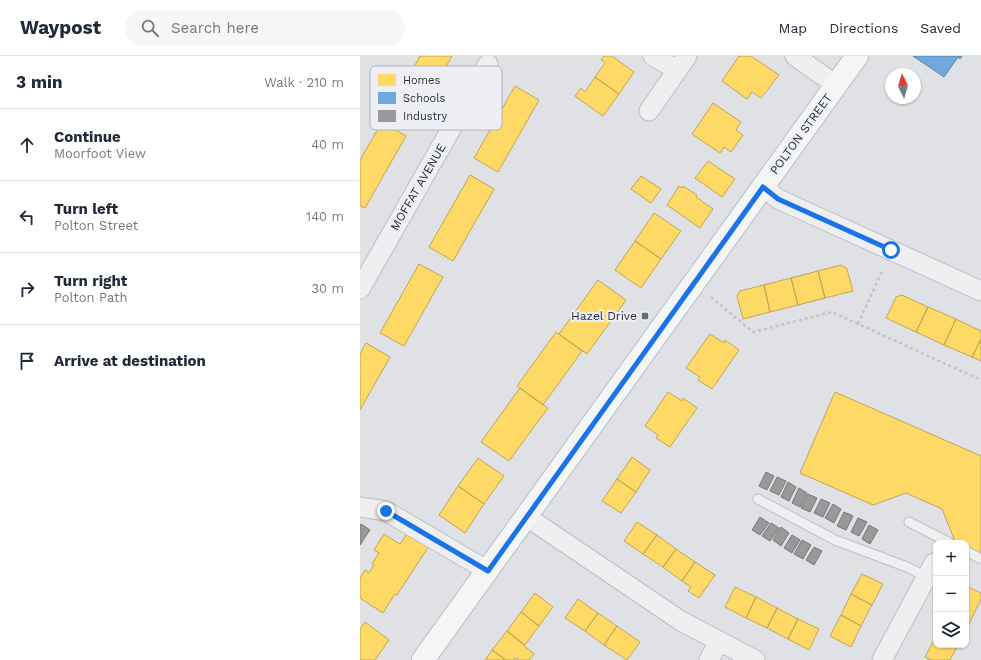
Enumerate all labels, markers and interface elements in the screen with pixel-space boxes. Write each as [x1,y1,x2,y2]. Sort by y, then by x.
search box [125,10,405,46]
text: Waypost [20,16,101,39]
icon: search [139,17,161,39]
text: Search here [171,19,259,37]
text: Map [779,20,807,36]
text: Directions [829,20,898,36]
text: Saved [920,20,961,36]
legend [370,66,502,130]
north arrow [885,68,921,104]
text: 3 min [16,72,62,92]
text: Homes [403,74,440,87]
text: Walk · 210 m [264,75,344,90]
street label: POLTON STREET [767,91,835,177]
text: Schools [403,92,446,105]
text: Industry [403,110,448,123]
text: Continue [54,128,121,146]
icon: ahead [16,134,38,156]
text: 40 m [311,137,344,152]
street label: MOFFAT AVENUE [387,141,449,233]
text: Moorfoot View [54,146,146,161]
text: Turn left [54,200,118,218]
icon: left [16,206,38,228]
text: 140 m [306,209,344,224]
text: Polton Street [54,218,138,233]
route start [882,241,900,259]
text: Turn right [54,272,127,290]
icon: right [16,278,38,300]
text: 30 m [312,281,344,296]
text: Polton Path [54,290,128,305]
place label: Hazel Drive [571,309,637,323]
marker: Hazel Drive [640,311,650,321]
icon: arrive [16,350,38,372]
text: Arrive at destination [54,352,206,370]
route end [377,502,395,520]
map controls [933,540,969,648]
button: + [933,540,969,576]
button: − [933,576,969,612]
button: layers [933,612,969,648]

